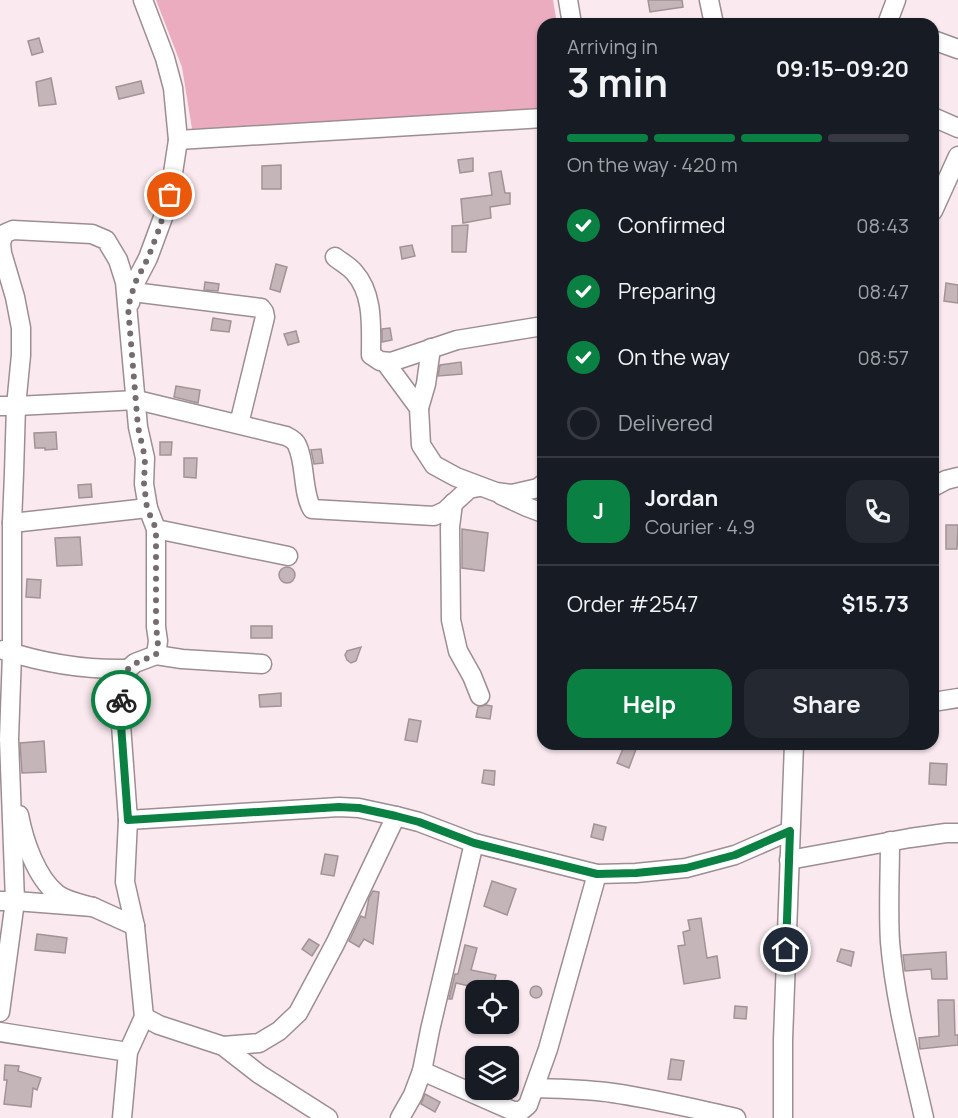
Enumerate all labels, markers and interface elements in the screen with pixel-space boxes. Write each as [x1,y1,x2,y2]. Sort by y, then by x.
text: Arriving in [567,33,658,60]
text: 09:15–09:20 [776,54,909,84]
text: 3 min [567,55,668,109]
text: On the way · 420 m [567,151,738,178]
pin [144,169,195,220]
icon: bag [153,178,186,211]
icon: check [567,209,600,242]
text: Confirmed [618,210,726,240]
text: 08:43 [856,212,909,239]
icon: check [567,275,600,308]
text: Preparing [618,276,716,306]
text: 08:47 [857,278,909,305]
icon: check [567,341,600,374]
text: On the way [618,342,730,372]
text: 08:57 [858,344,909,371]
text: Delivered [618,408,713,438]
button: phone [846,480,909,543]
text: Jordan [645,483,718,513]
text: J [593,496,604,526]
text: Courier · 4.9 [645,513,755,540]
text: Order #2547 [567,589,698,619]
text: $15.73 [841,589,909,619]
button: Help [567,669,732,738]
button: Share [744,669,909,738]
courier [91,670,151,730]
icon: bike [105,684,138,717]
pin [760,924,811,975]
icon: home [769,933,802,966]
map controls [465,980,519,1100]
button: locate [465,980,519,1034]
button: layers [465,1046,519,1100]

